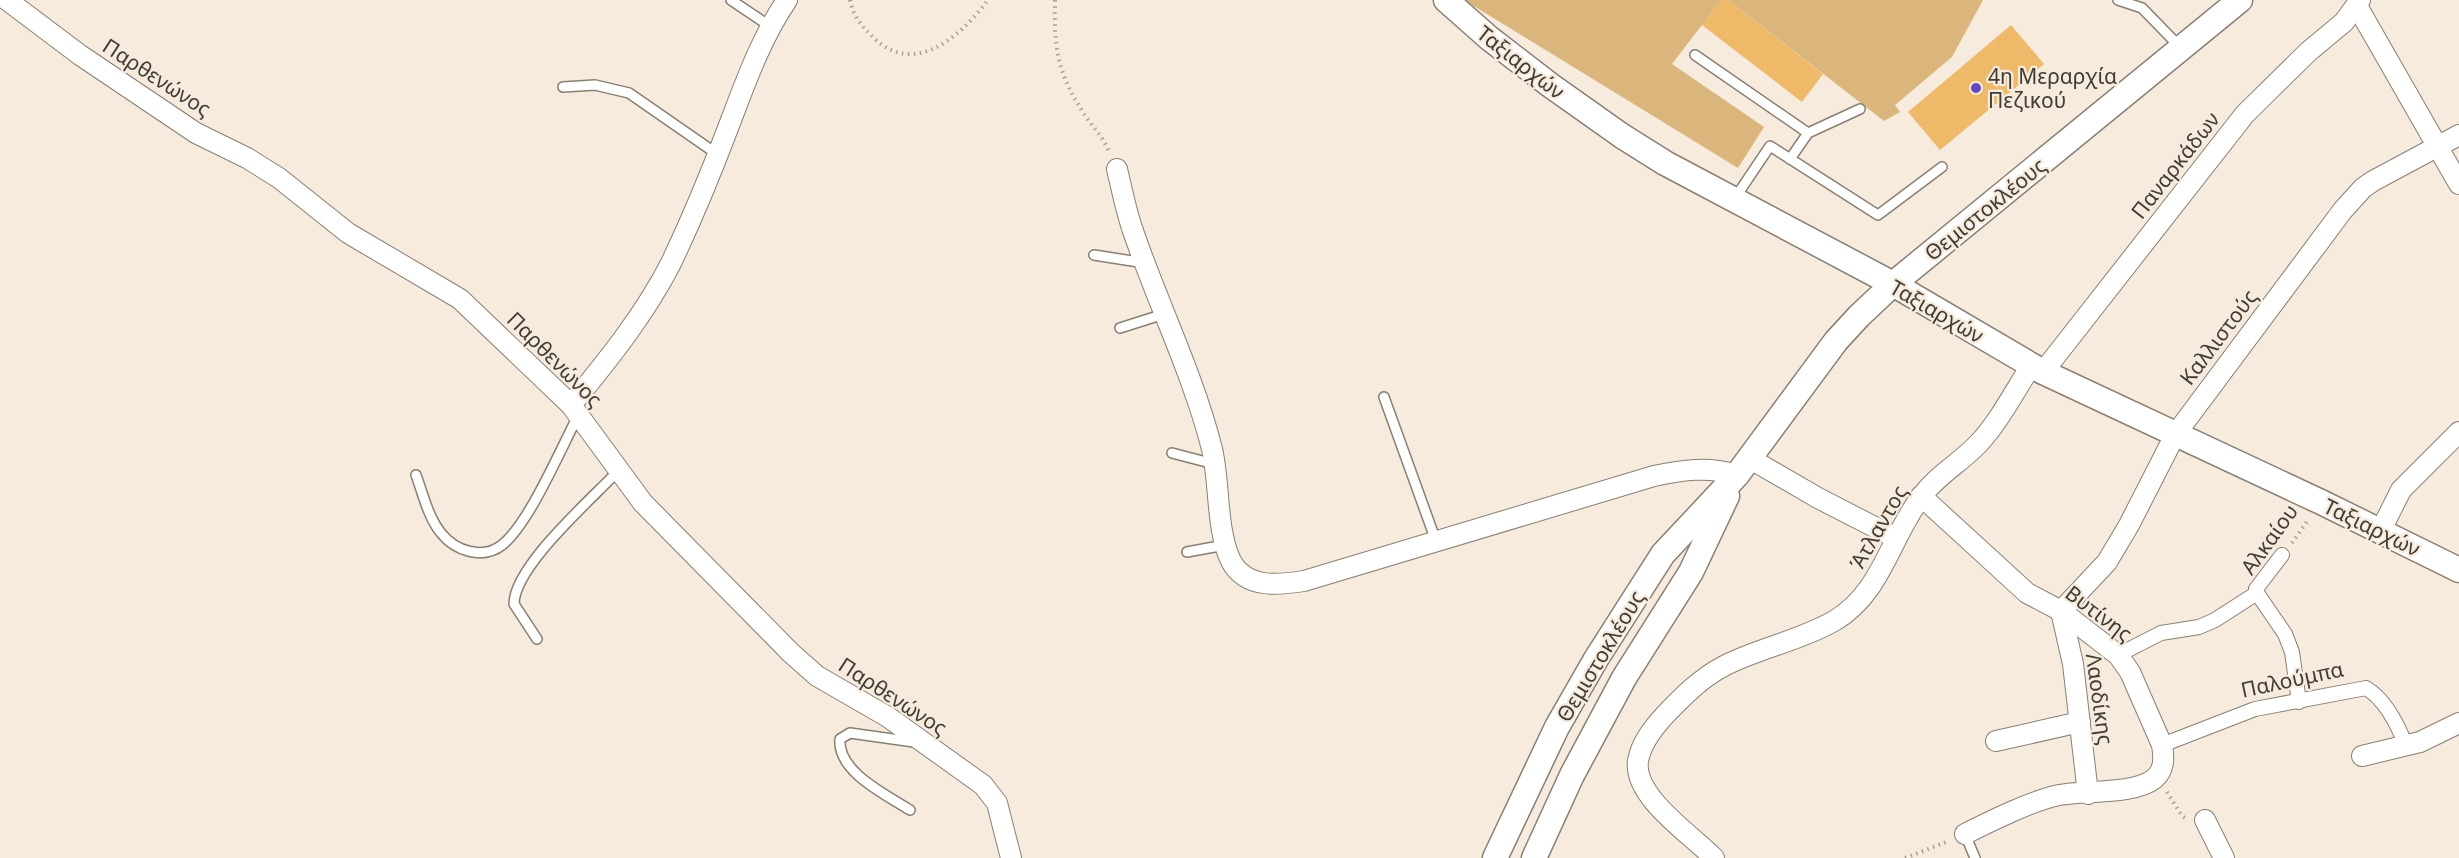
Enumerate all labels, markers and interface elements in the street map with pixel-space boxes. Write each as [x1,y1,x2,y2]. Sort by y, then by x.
street label: Ταξιαρχών [1471,19,1571,105]
street label: Παρθενώνος [97,32,217,122]
place label: 4η Μεραρχία Πεζικού [1988,62,2117,114]
marker: 4η Μεραρχία Πεζικού [1969,81,1983,95]
street label: Παναρκάδων [2124,106,2226,224]
street label: Θεμιστοκλέους [1918,151,2052,267]
street label: Ταξιαρχών [1885,273,1989,349]
street label: Καλλιστούς [2173,284,2263,390]
street label: Παρθενώνος [501,305,609,413]
street label: Άτλαντος [1843,480,1913,574]
street label: Ταξιαρχών [2319,492,2425,562]
street label: Αλκαίου [2234,498,2304,580]
street label: Βυτίνης [2060,579,2138,647]
street label: Θεμιστοκλέους [1550,585,1650,727]
street label: Παρθενώνος [833,651,953,741]
street label: Λαοδίκης [2080,652,2120,746]
street label: Παλούμπα [2238,655,2346,703]

